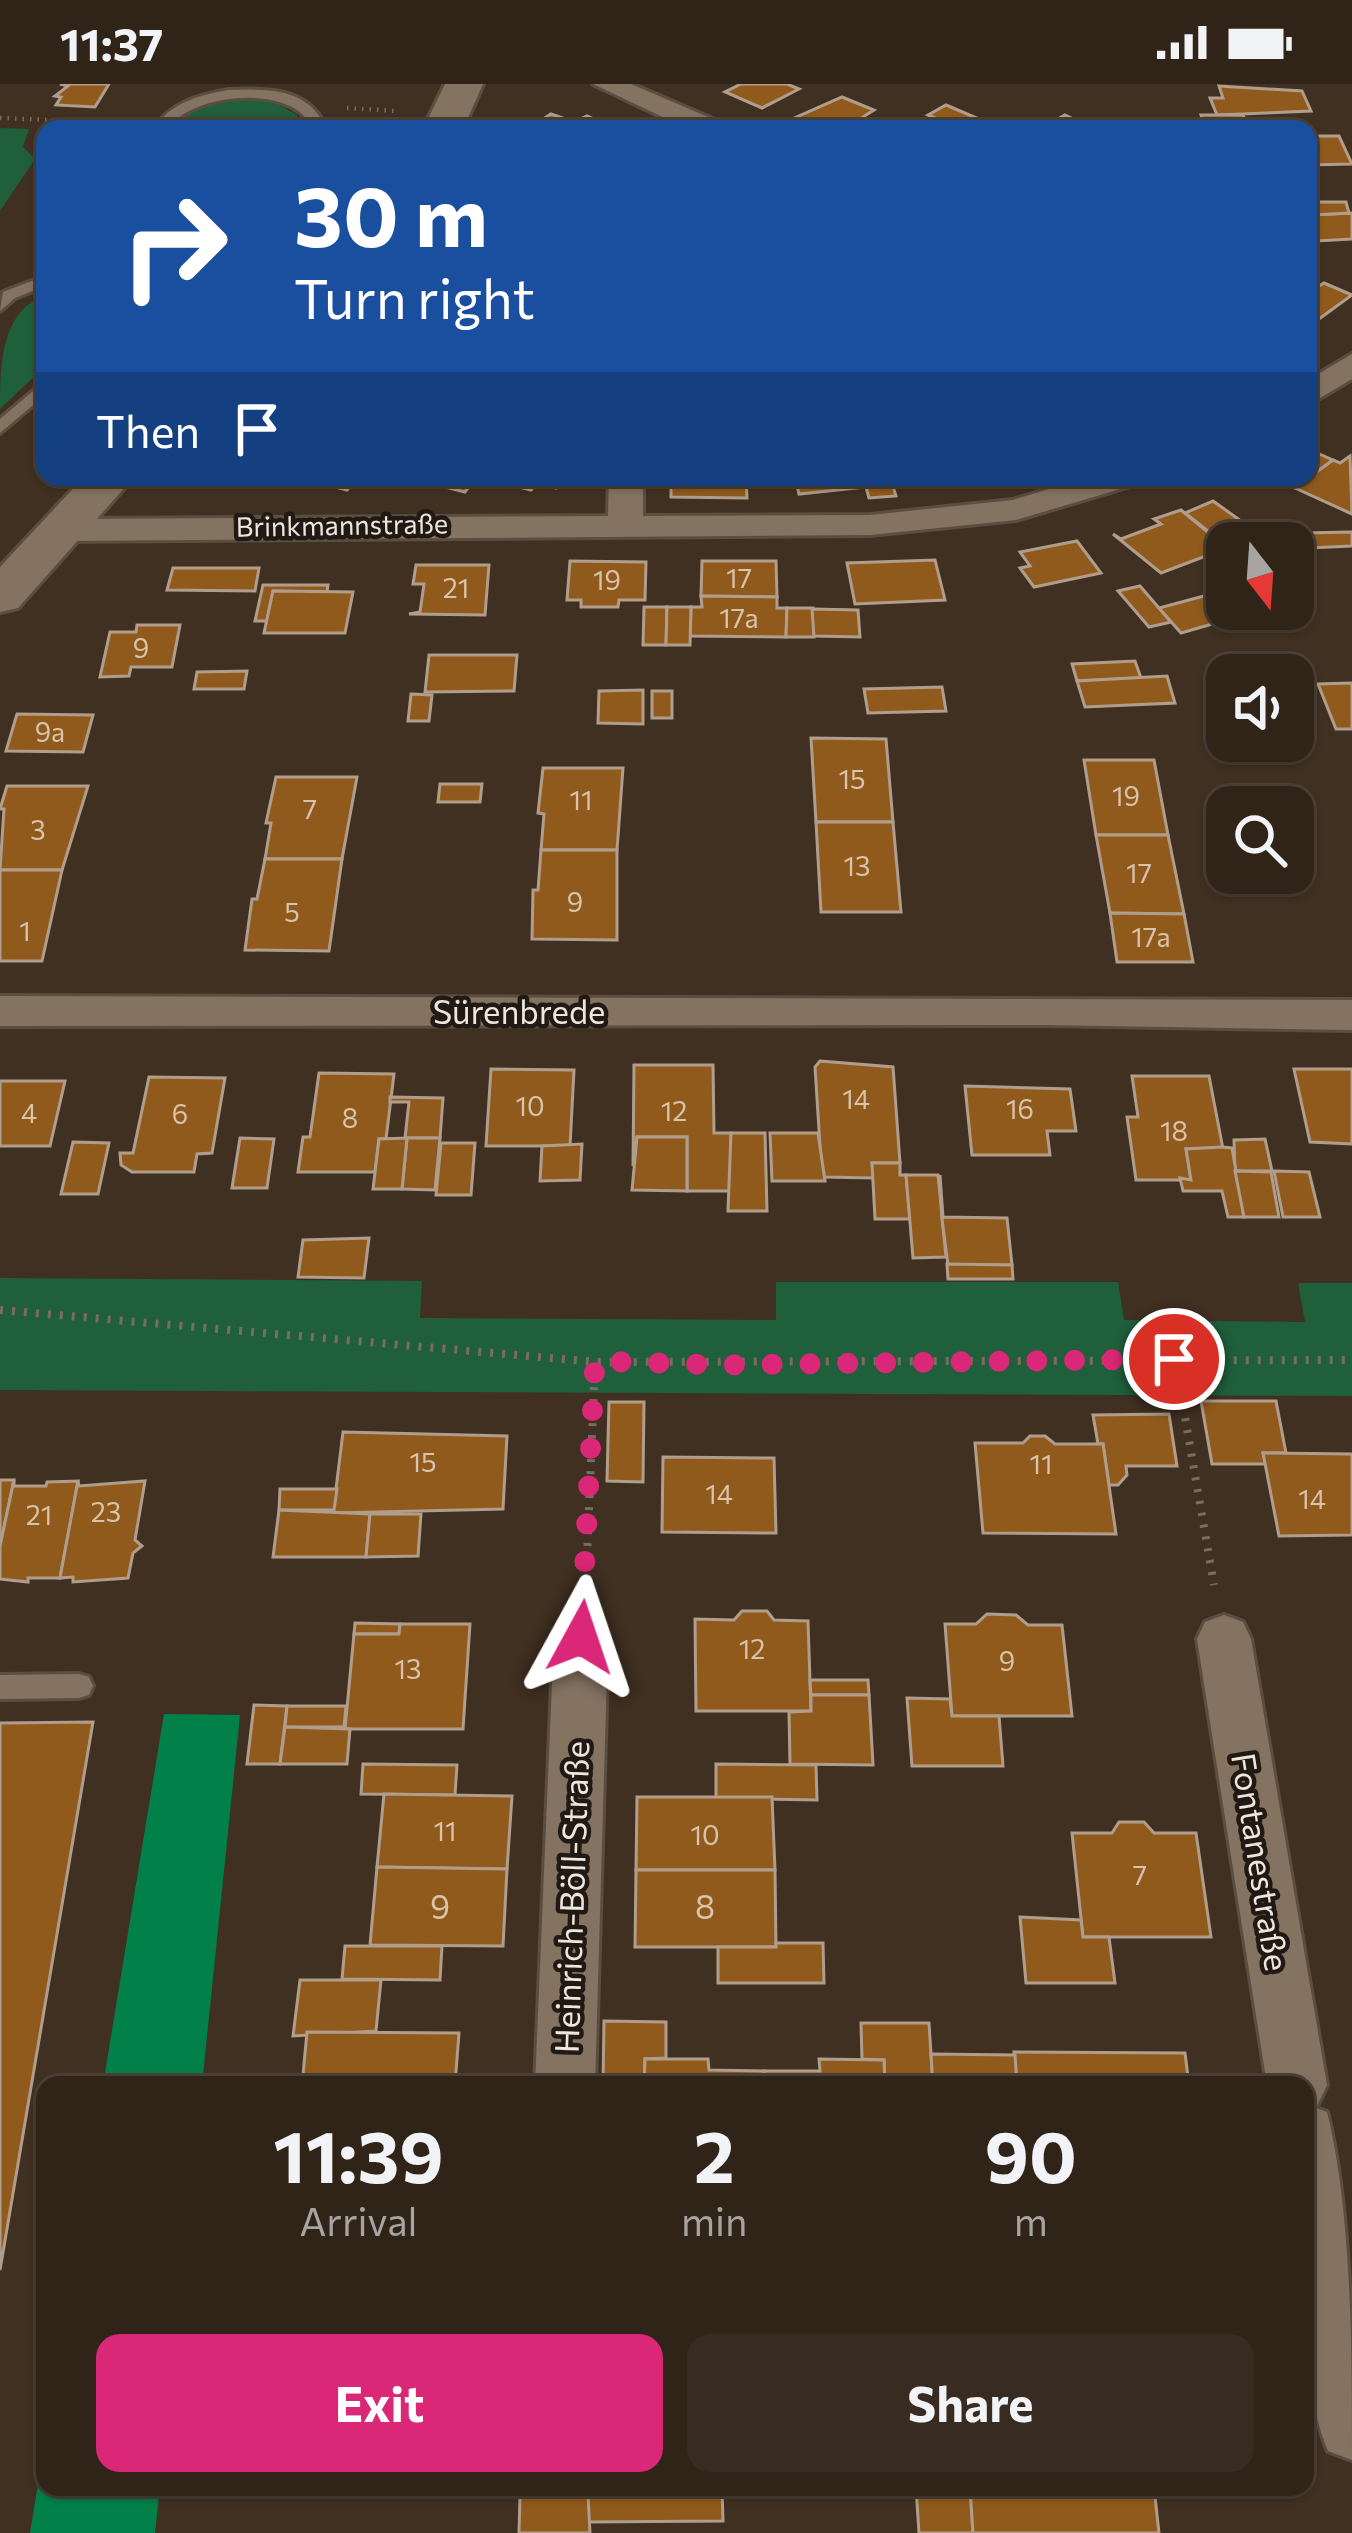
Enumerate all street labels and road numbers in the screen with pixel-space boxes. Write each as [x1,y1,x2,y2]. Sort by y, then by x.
street label: Brinkmannstraße [235,506,448,543]
street label: Sürenbrede [433,990,605,1031]
street label: Heinrich-Böll-Straße [545,1740,596,2054]
street label: Fontanestraße [1224,1750,1299,1974]

